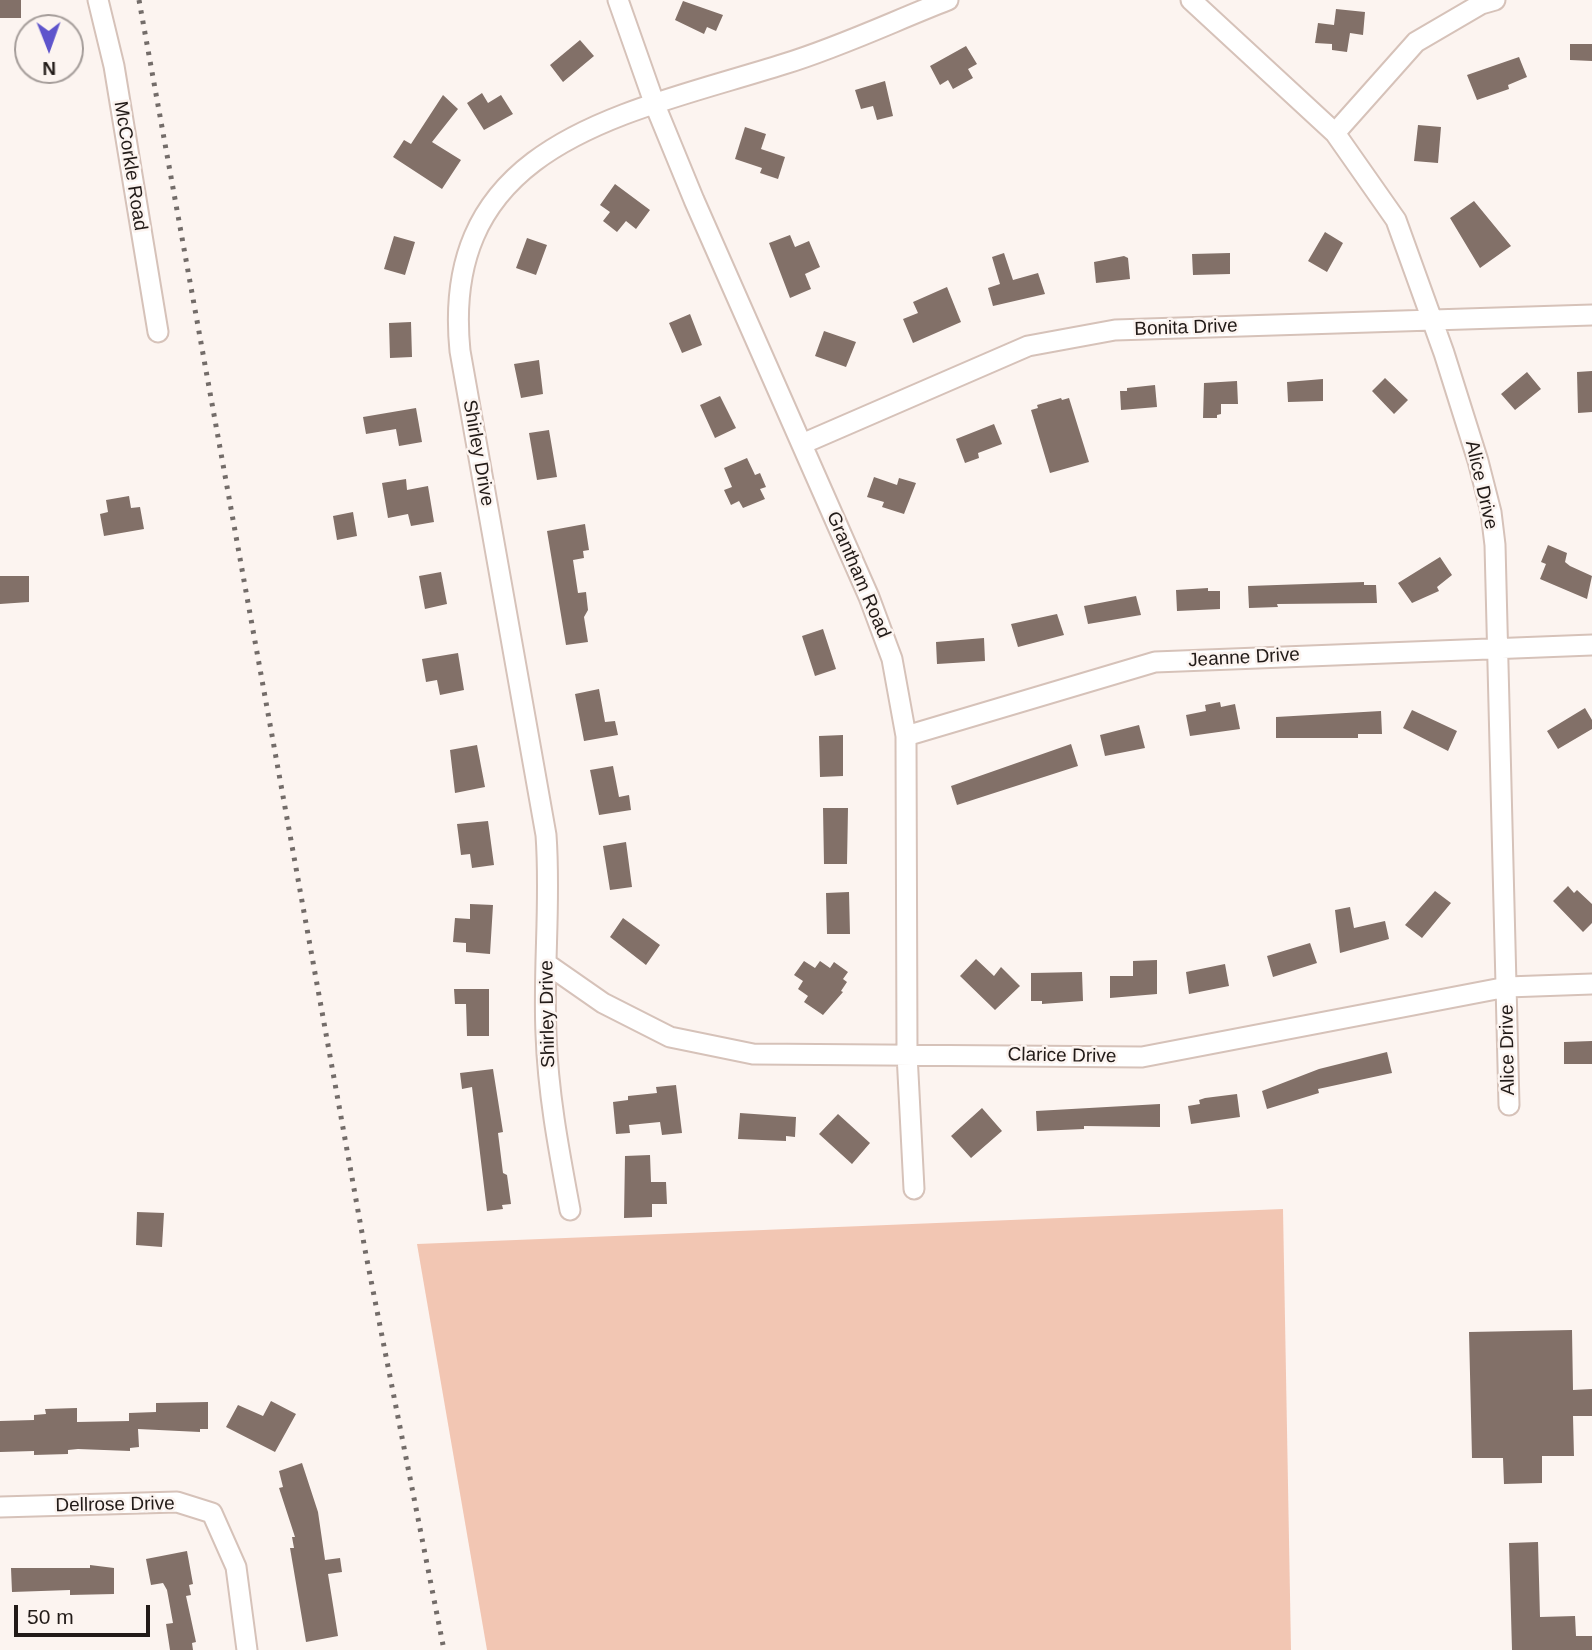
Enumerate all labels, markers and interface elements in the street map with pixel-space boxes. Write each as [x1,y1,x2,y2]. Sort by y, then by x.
north arrow [14,14,84,84]
text: N [42,58,56,79]
street label: McCorkle Road [108,100,152,232]
street label: Bonita Drive [1134,315,1238,341]
street label: Shirley Drive [457,398,499,508]
street label: Alice Drive [1460,438,1502,532]
street label: Grantham Road [821,508,895,642]
street label: Jeanne Drive [1188,644,1300,672]
street label: Shirley Drive [536,960,560,1068]
street label: Alice Drive [1496,1004,1520,1096]
street label: Clarice Drive [1007,1044,1117,1068]
street label: Dellrose Drive [55,1493,175,1517]
scale bar [18,1590,154,1634]
text: 50 m [27,1605,74,1628]

